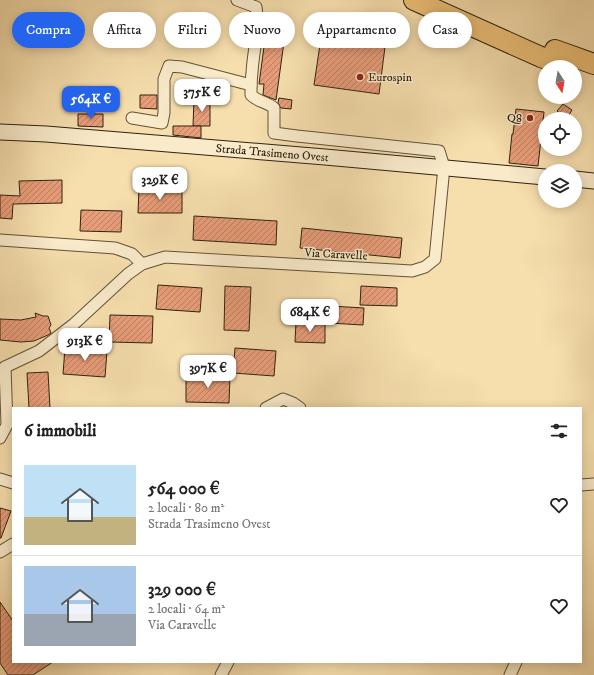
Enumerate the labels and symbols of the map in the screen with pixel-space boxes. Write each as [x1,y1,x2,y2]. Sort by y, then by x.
north arrow [538,60,582,104]
place label: Eurospin [368,70,413,85]
marker: Eurospin [355,72,365,82]
pin: 375K € [169,79,235,113]
pin: 564K € [58,86,124,120]
place label: Q8 [507,111,522,126]
marker: Q8 [525,113,535,123]
street label: Strada Trasimeno Ovest [215,141,329,165]
pin: 329K € [127,167,193,201]
street label: Via Caravelle [303,245,368,264]
pin: 684K € [277,299,343,333]
pin: 913K € [52,328,118,362]
pin: 397K € [175,355,241,389]

